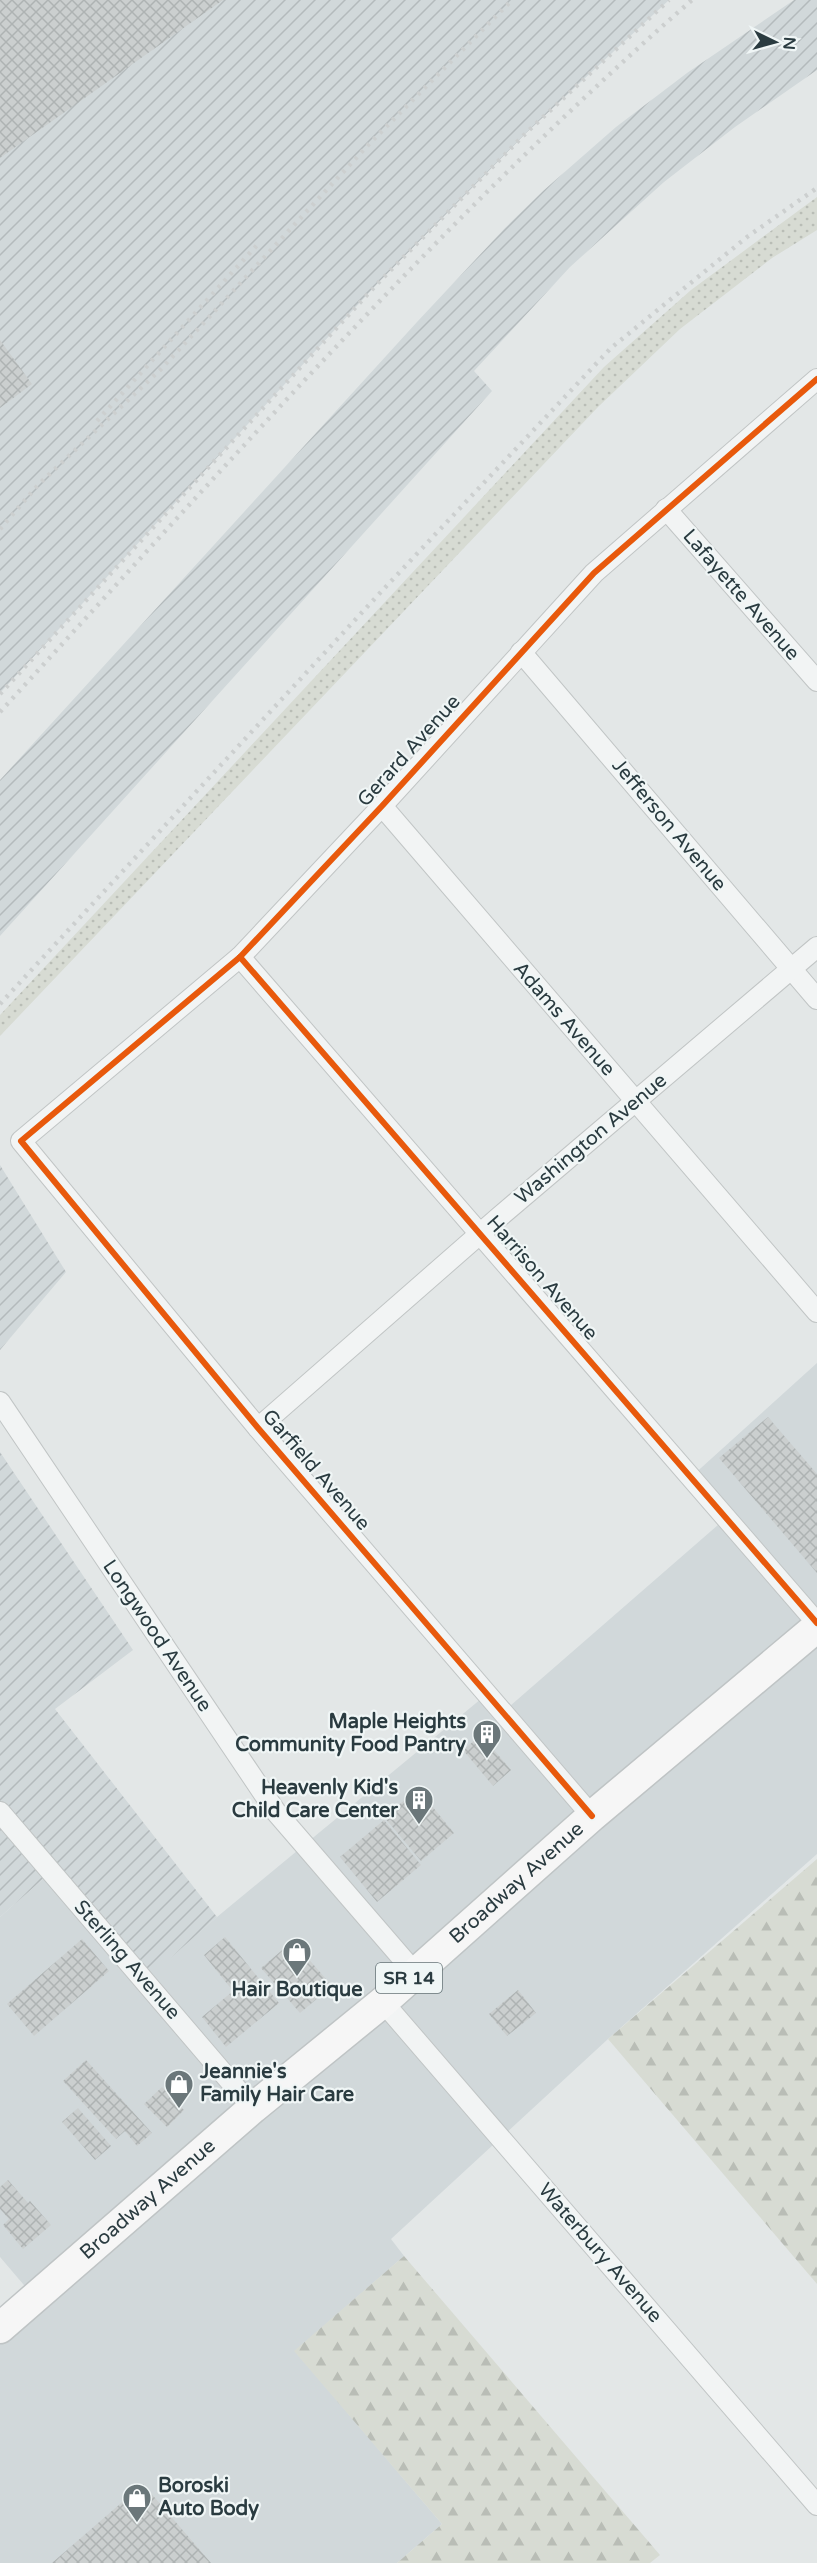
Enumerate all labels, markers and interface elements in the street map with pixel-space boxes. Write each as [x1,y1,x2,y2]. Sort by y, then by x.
north arrow [745,12,805,72]
text: N [778,36,799,50]
street label: Lafayette Avenue [677,524,805,666]
street label: Gerard Avenue [353,690,465,812]
street label: Jefferson Avenue [607,754,731,896]
street label: Adams Avenue [508,957,620,1081]
street label: Washington Avenue [510,1068,672,1210]
street label: Harrison Avenue [481,1211,603,1345]
street label: Garfield Avenue [257,1405,375,1535]
street label: Longwood Avenue [97,1556,217,1716]
place label: Maple Heights Community Food Pantry [235,1710,466,1757]
building icon: Maple Heights Community Food Pantry [471,1718,503,1760]
place label: Heavenly Kid's Child Care Center [232,1776,398,1823]
building icon: Heavenly Kid's Child Care Center [403,1784,435,1826]
street label: Broadway Avenue [445,1817,589,1949]
street label: Sterling Avenue [69,1896,185,2024]
shop icon: Hair Boutique [281,1936,313,1978]
road number: SR 14 [376,1963,442,1993]
place label: Hair Boutique [231,1978,363,2002]
place label: Jeannie's Family Hair Care [199,2060,354,2107]
shop icon: Jeannie's Family Hair Care [163,2068,195,2110]
street label: Broadway Avenue [75,2134,220,2265]
street label: Waterbury Avenue [533,2178,667,2328]
place label: Boroski Auto Body [158,2474,259,2521]
shop icon: Boroski Auto Body [121,2482,153,2524]

